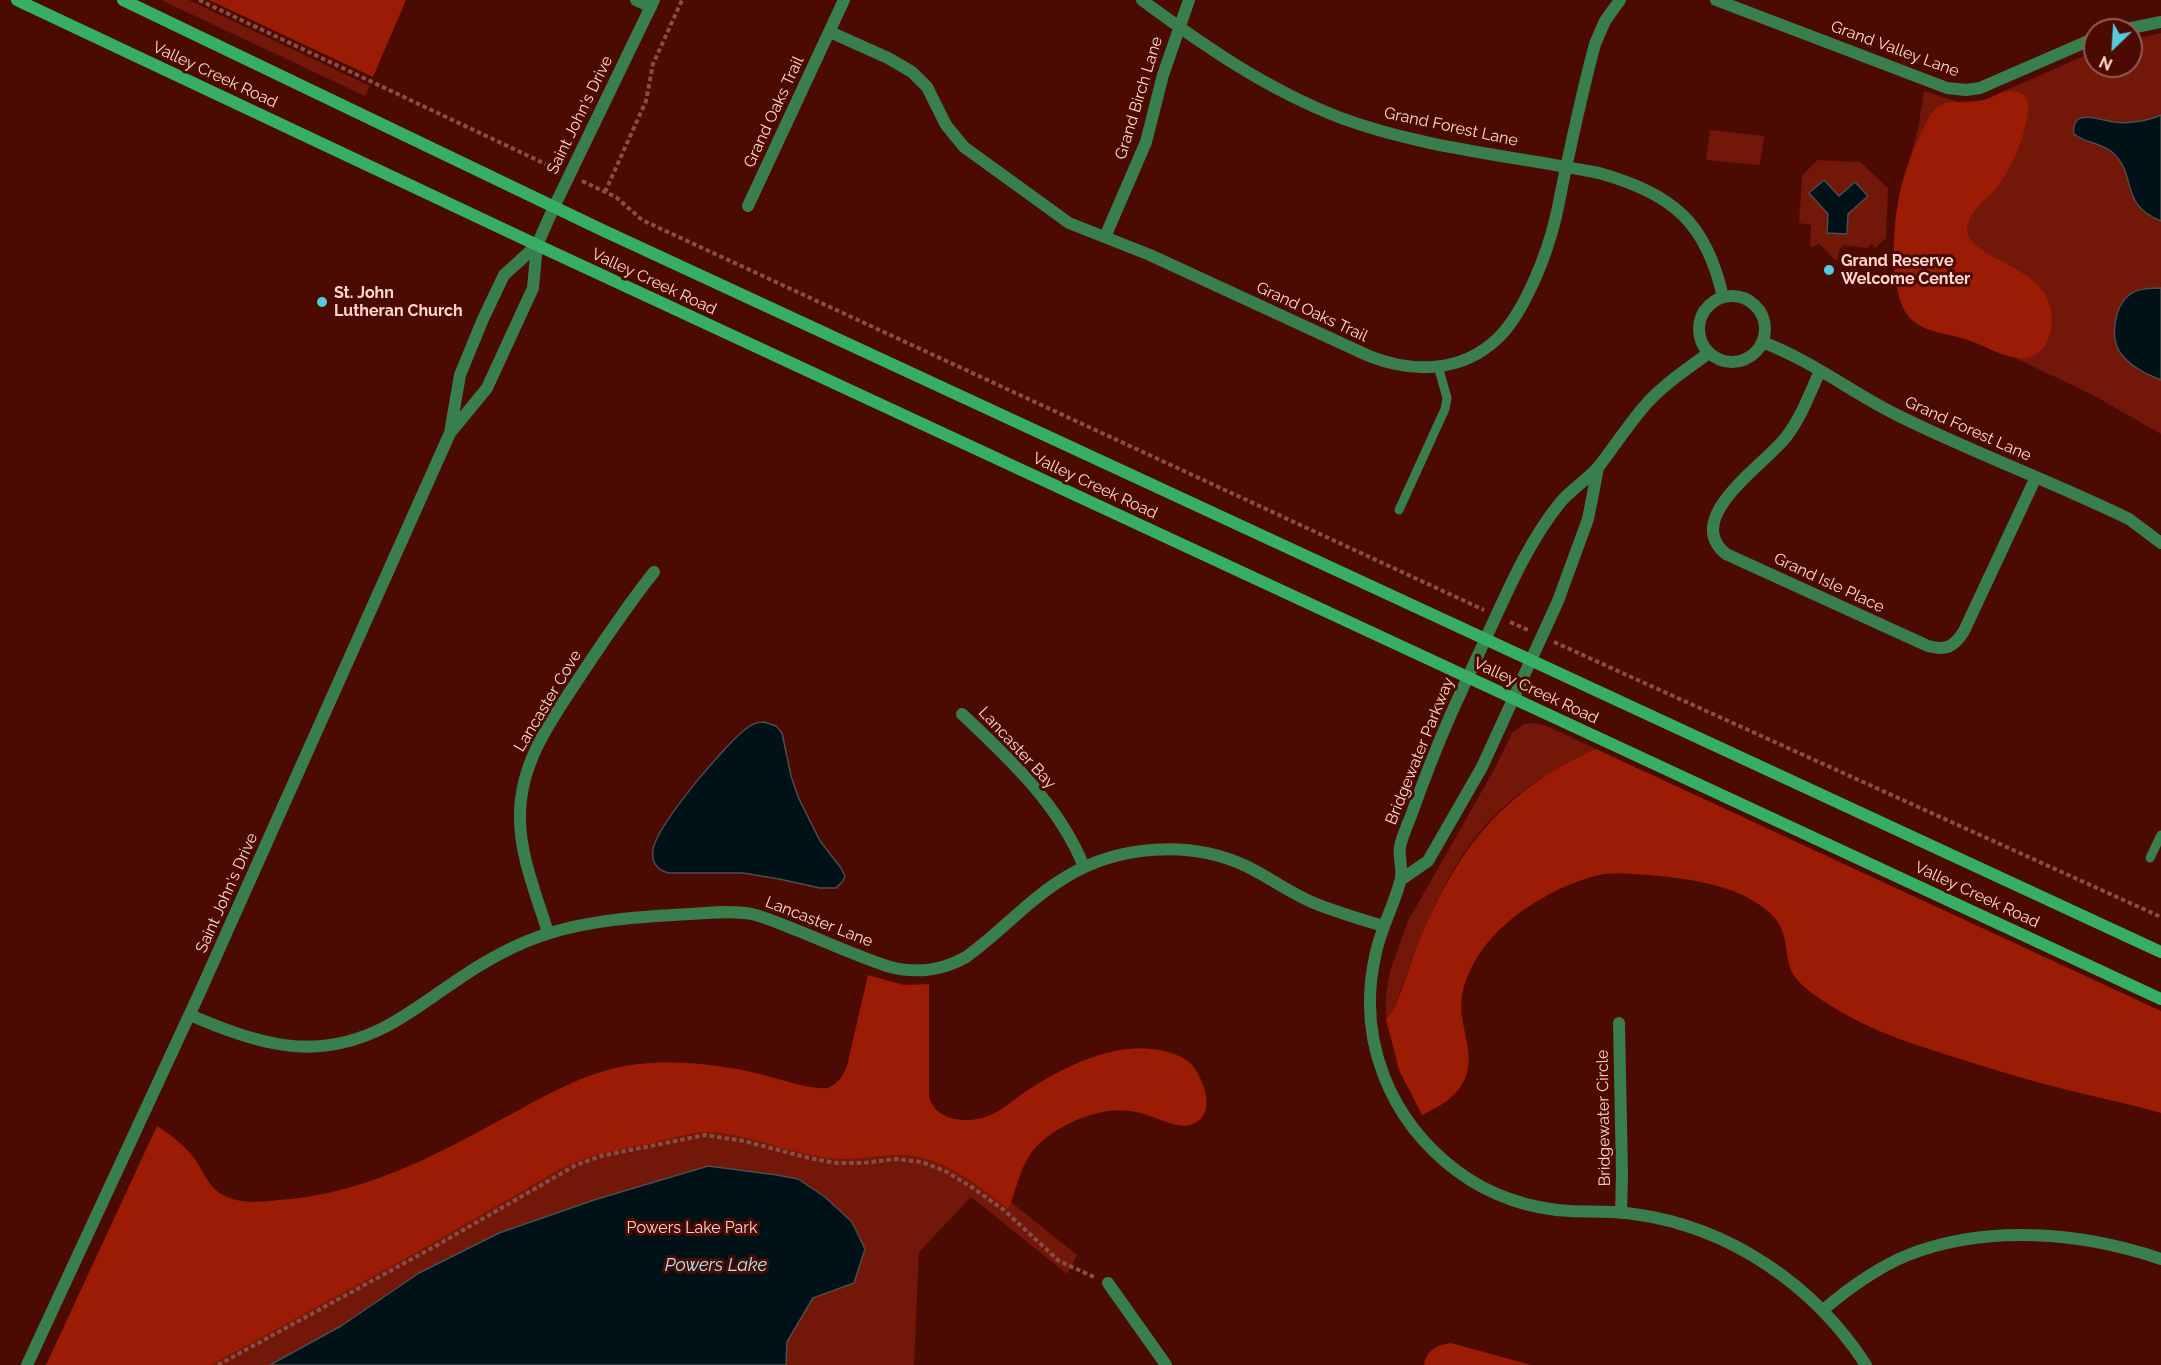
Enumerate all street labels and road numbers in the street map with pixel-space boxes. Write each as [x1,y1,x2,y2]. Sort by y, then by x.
street label: Grand Valley Lane [1828,17,1962,81]
street label: Grand Birch Lane [1111,34,1167,162]
street label: Valley Creek Road [150,38,280,112]
street label: Saint John's Drive [543,53,617,177]
street label: Grand Oaks Trail [740,53,808,171]
street label: Grand Forest Lane [1382,103,1520,151]
street label: Valley Creek Road [589,245,719,319]
street label: Grand Oaks Trail [1253,278,1371,346]
street label: Grand Forest Lane [1902,393,2034,465]
street label: Valley Creek Road [1030,449,1160,523]
street label: Grand Isle Place [1771,549,1887,617]
street label: Lancaster Cove [510,647,586,755]
street label: Valley Creek Road [1471,654,1601,728]
street label: Bridgewater Parkway [1382,675,1458,827]
street label: Lancaster Bay [974,703,1060,793]
street label: Saint John's Drive [192,830,262,956]
street label: Valley Creek Road [1912,858,2042,932]
street label: Lancaster Lane [762,893,876,951]
street label: Bridgewater Circle [1593,1049,1615,1187]

